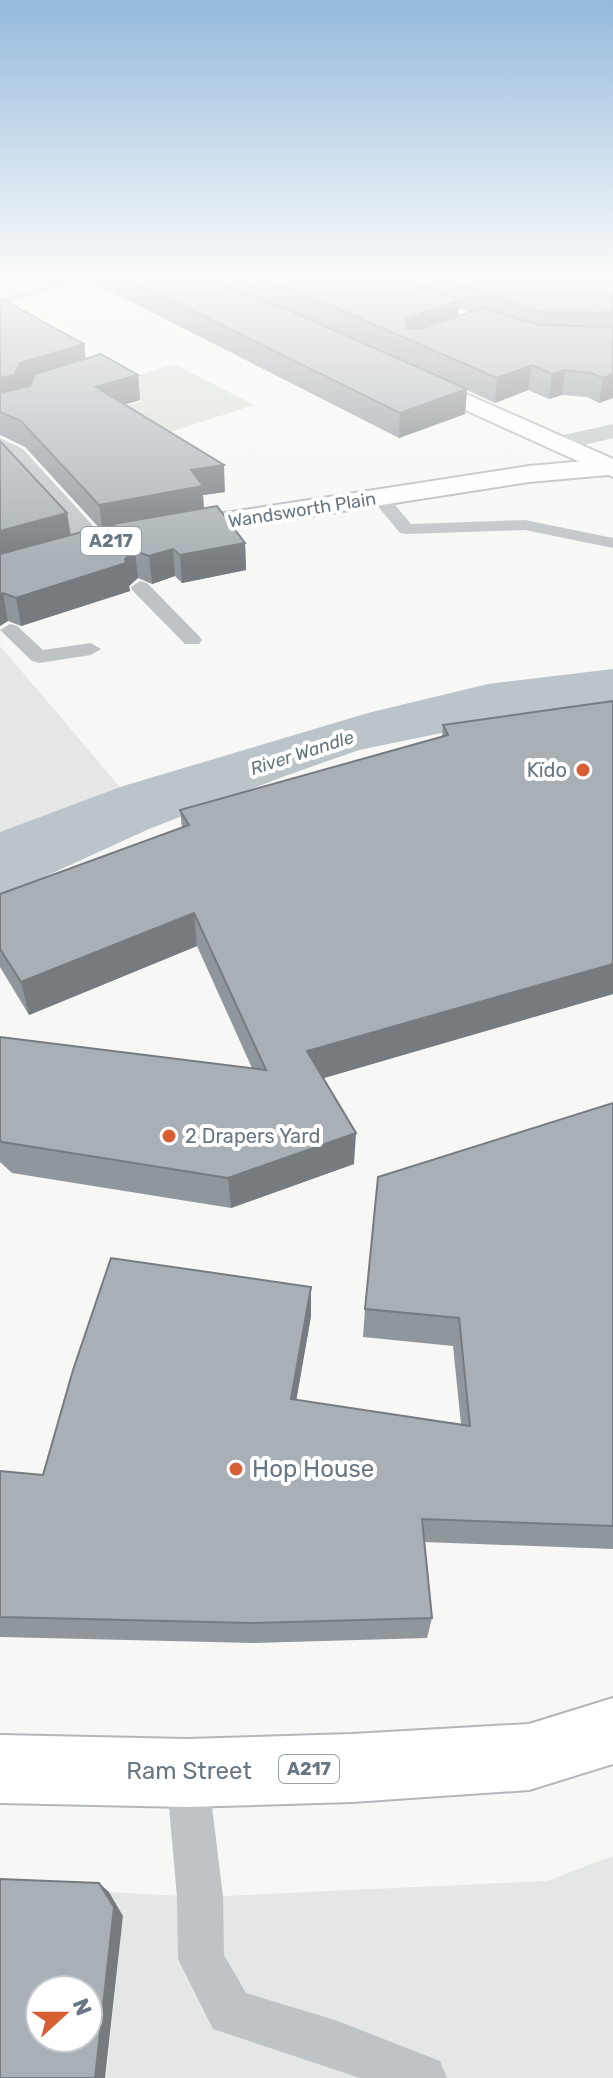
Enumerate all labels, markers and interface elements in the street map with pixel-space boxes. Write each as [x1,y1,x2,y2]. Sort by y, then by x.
street label: Wandsworth Plain [226,487,378,533]
road number: A217 [81,527,141,555]
water label: River Wandle [247,726,357,780]
place label: Kïdo [527,758,567,782]
marker: Kïdo [574,761,592,779]
place label: 2 Drapers Yard [185,1124,320,1148]
marker: 2 Drapers Yard [160,1127,178,1145]
place label: Hop House [252,1455,374,1483]
marker: Hop House [227,1460,245,1478]
road number: A217 [279,1755,339,1783]
street label: Ram Street [126,1757,252,1785]
north arrow [24,1974,104,2054]
text: N [67,1995,98,2019]

